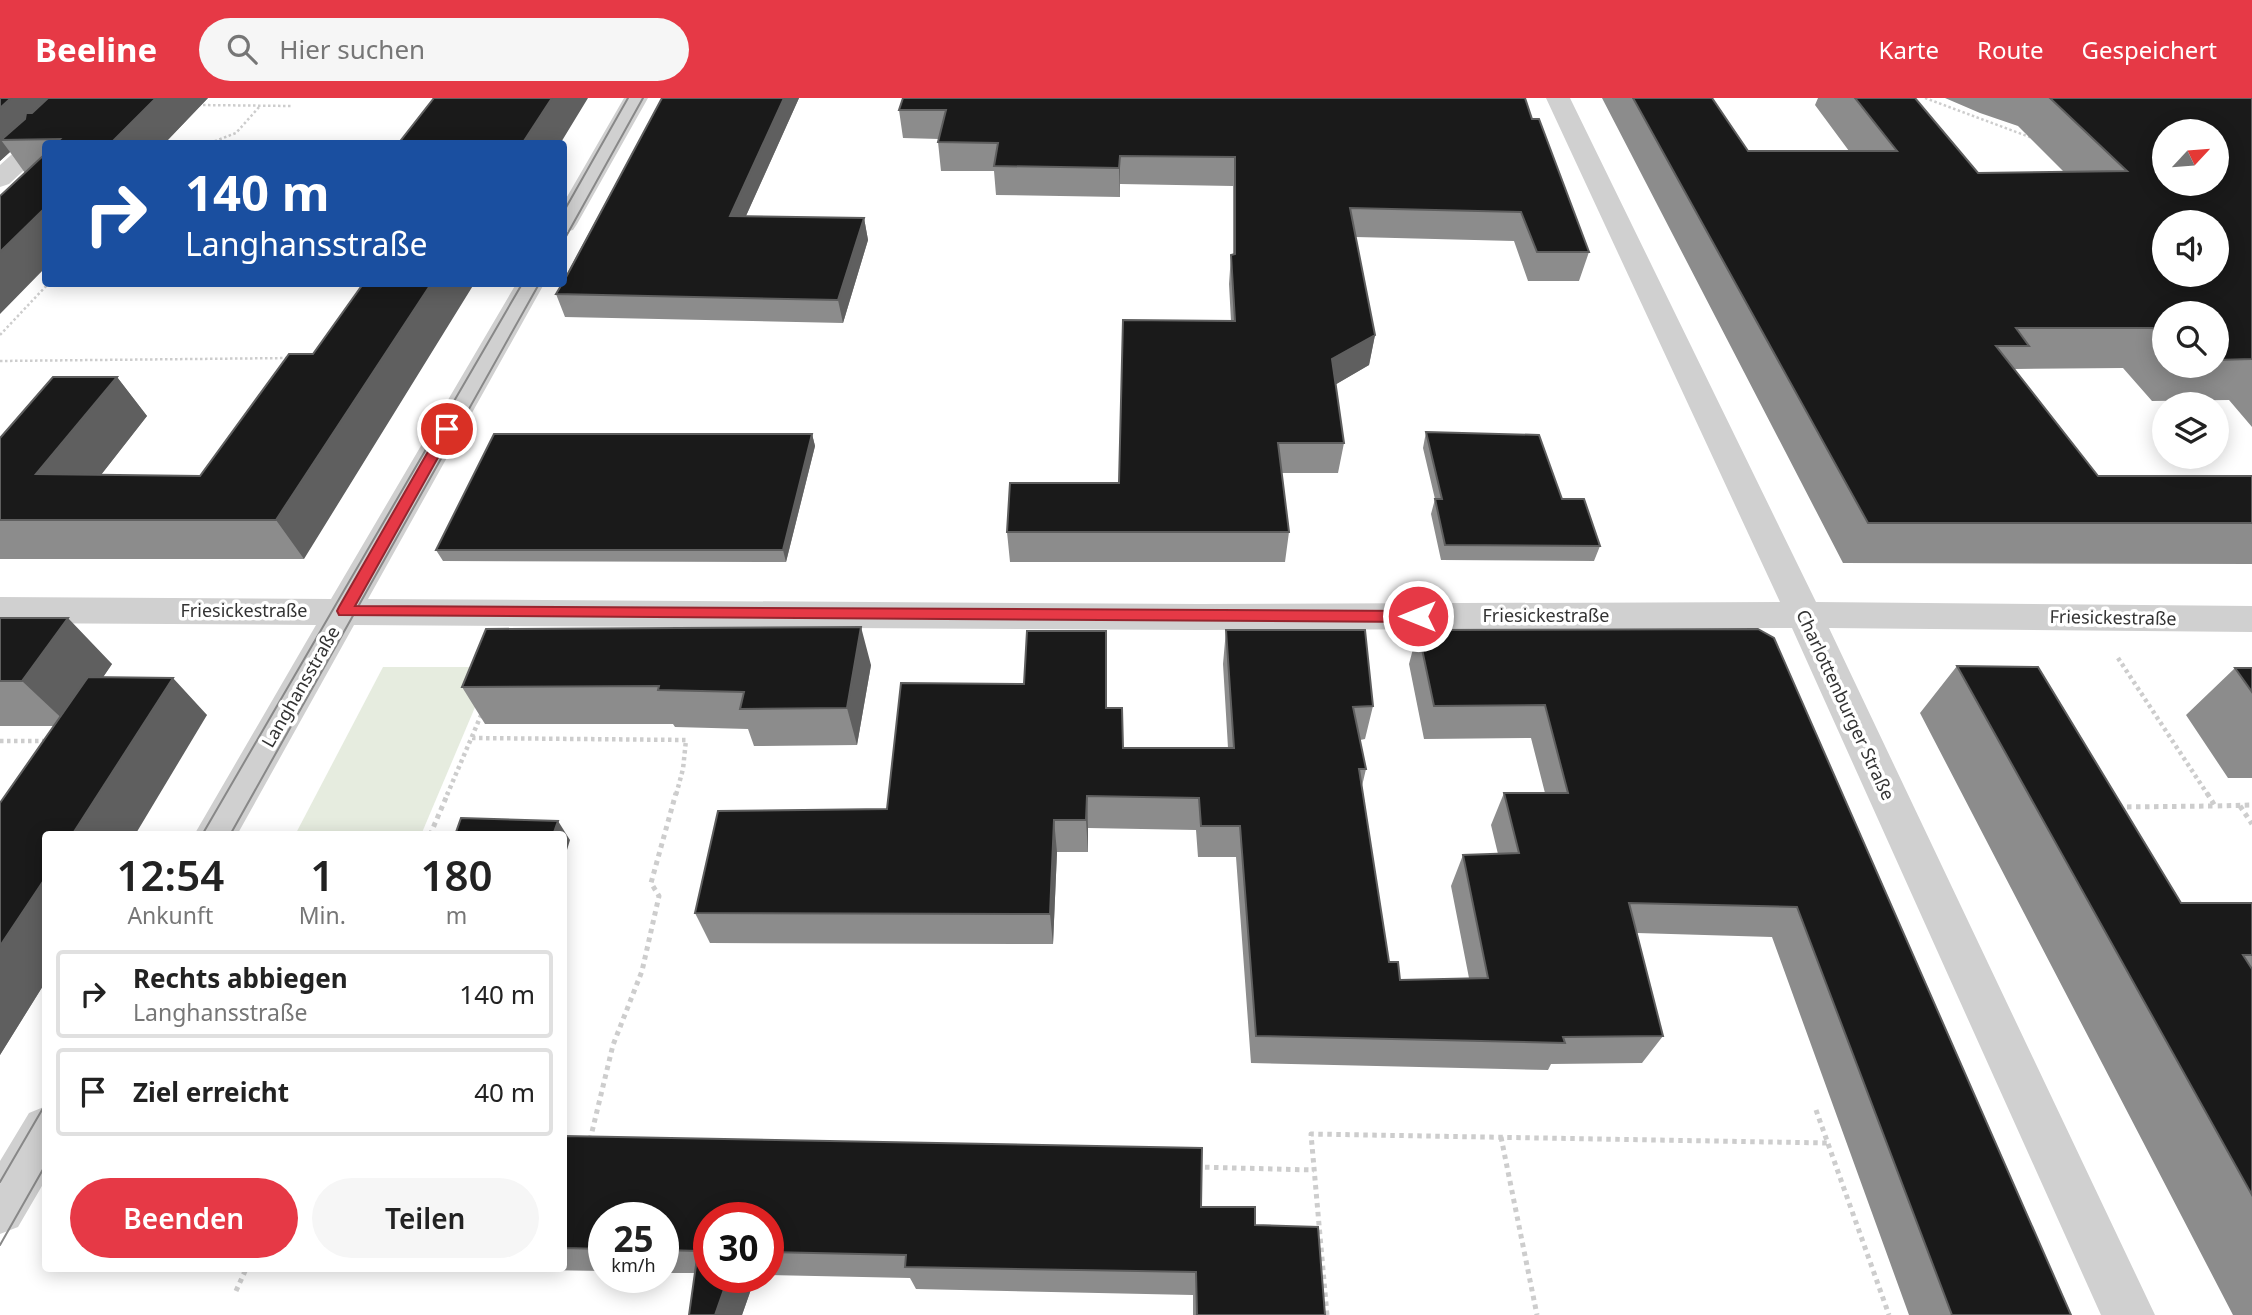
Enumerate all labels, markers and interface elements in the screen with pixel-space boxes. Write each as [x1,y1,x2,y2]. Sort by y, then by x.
search box [199,18,689,81]
text: Beeline [35,27,157,72]
icon: search [223,30,261,68]
text: Hier suchen [279,31,425,67]
text: Karte [1879,33,1939,66]
text: Route [1977,33,2044,66]
text: Gespeichert [2082,33,2217,66]
north arrow [2152,119,2230,196]
map controls [2152,119,2229,469]
text: 140 m [185,159,330,225]
icon: right [70,168,161,259]
button: sound [2152,210,2229,287]
text: Langhansstraße [185,222,428,265]
button: search [2152,301,2229,378]
button: layers [2152,392,2229,469]
pin [417,399,477,459]
icon: arrive [428,410,466,448]
position arrow [1381,579,1455,653]
street label: Friesickestraße [180,598,308,622]
street label: Friesickestraße [1482,603,1610,627]
street label: Friesickestraße [2049,604,2177,630]
street label: Charlottenburger Straße [1791,605,1901,804]
street label: Langhansstraße [256,621,345,752]
text: 12:54 [117,846,224,903]
text: 1 [310,846,334,903]
text: 180 [420,846,492,903]
text: Ankunft [127,899,213,931]
text: Min. [299,899,346,931]
text: m [446,899,467,931]
text: Rechts abbiegen [133,960,348,996]
icon: right [74,975,112,1013]
text: 140 m [459,976,535,1012]
text: Langhansstraße [133,996,307,1028]
icon: arrive [74,1073,112,1111]
text: Ziel erreicht [133,1074,289,1110]
text: 40 m [474,1074,535,1110]
button: Beenden [70,1178,298,1258]
button: Teilen [312,1178,539,1258]
speed limit sign: 30 [693,1202,784,1293]
text: 25 [613,1215,654,1262]
text: km/h [611,1253,656,1277]

